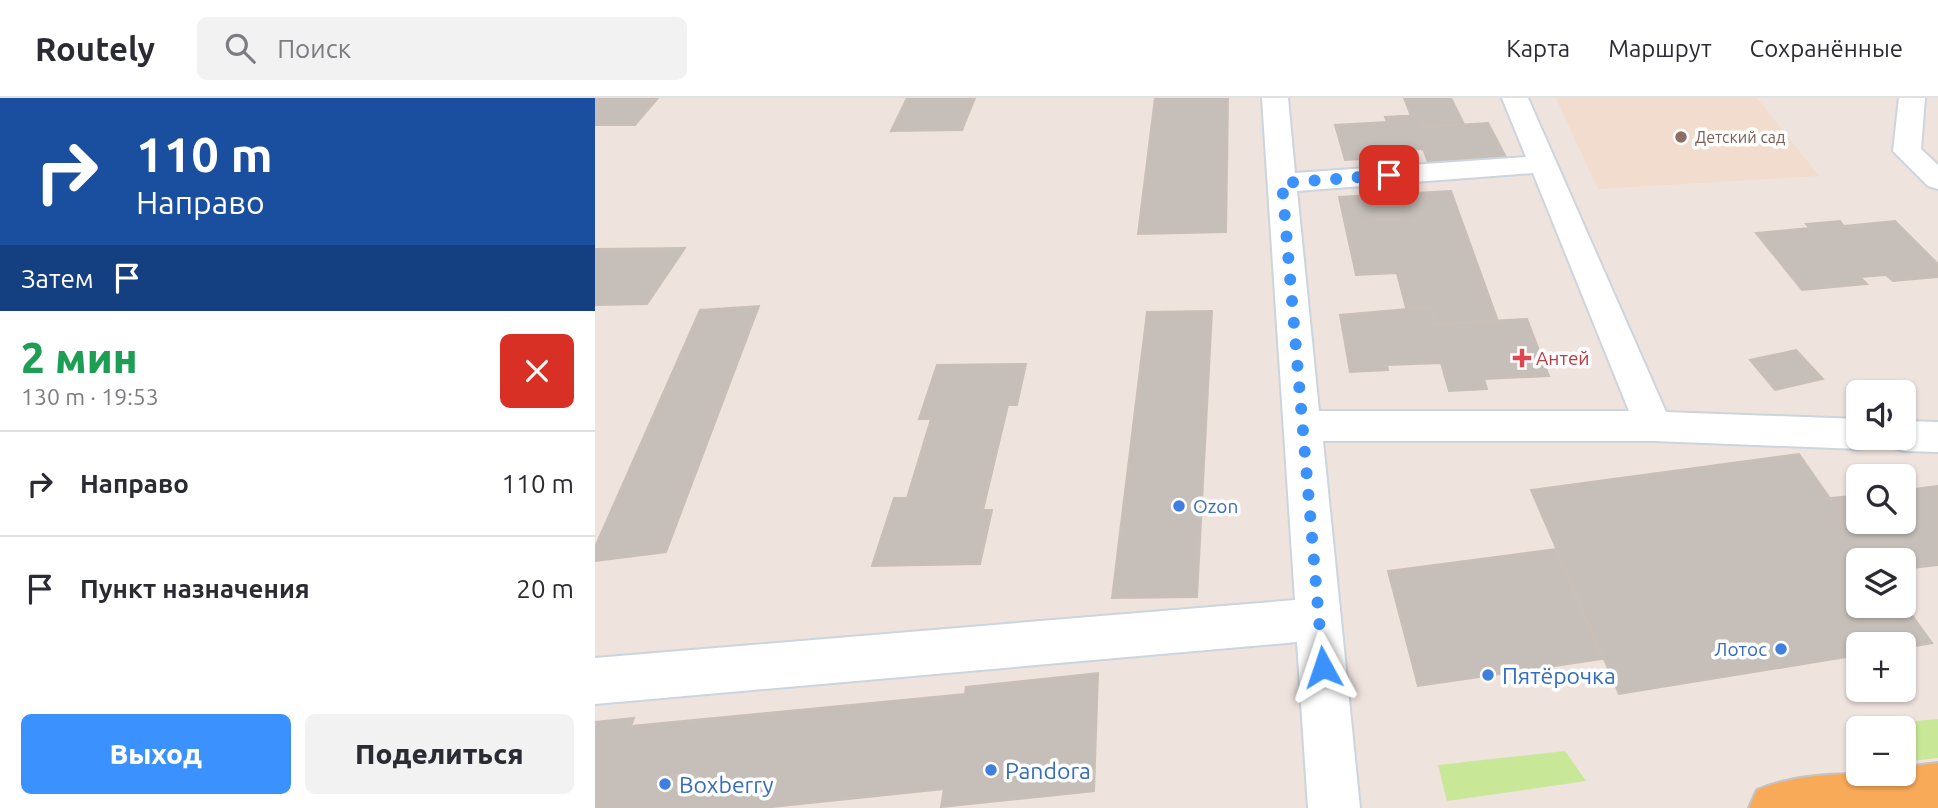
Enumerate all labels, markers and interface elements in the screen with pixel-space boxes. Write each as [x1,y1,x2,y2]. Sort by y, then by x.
search box [197,17,687,80]
icon: search [221,29,259,67]
text: Routely [35,30,155,67]
text: Поиск [277,34,351,63]
text: Карта [1506,35,1570,62]
text: Маршрут [1608,35,1712,62]
text: Сохранённые [1750,35,1903,62]
icon: right [21,126,112,217]
text: 110 m [136,126,273,181]
place label: Детский сад [1695,128,1785,146]
marker: Детский сад [1673,129,1689,145]
pin [1359,145,1419,205]
icon: arrive [1370,156,1408,194]
text: Направо [136,184,265,220]
icon: arrive [108,259,146,297]
text: Затем [21,264,94,293]
text: 2 мин [21,334,138,381]
button: close [500,334,574,408]
place label: Антей [1536,347,1590,369]
marker: Антей [1514,350,1530,366]
map controls [1846,380,1916,786]
button: sound [1846,380,1916,450]
text: 130 m · 19:53 [21,384,159,409]
button: search [1846,464,1916,534]
icon: right [21,465,59,503]
text: Направо [80,469,189,498]
text: 110 m [502,469,574,498]
place label: Ozon [1193,495,1238,517]
marker: Ozon [1171,498,1187,514]
button: layers [1846,548,1916,618]
icon: arrive [21,570,59,608]
text: Пункт назначения [80,574,310,603]
text: 20 m [516,574,574,603]
position arrow [1286,630,1360,704]
button: + [1846,632,1916,702]
place label: Лотос [1714,638,1767,660]
marker: Лотос [1773,641,1789,657]
place label: Пятёрочка [1502,663,1616,688]
marker: Пятёрочка [1480,667,1496,683]
button: Выход [21,714,291,794]
button: Поделиться [305,714,574,794]
button: − [1846,716,1916,786]
place label: Pandora [1005,758,1091,783]
marker: Pandora [983,762,999,778]
place label: Boxberry [679,772,774,797]
marker: Boxberry [657,776,673,792]

